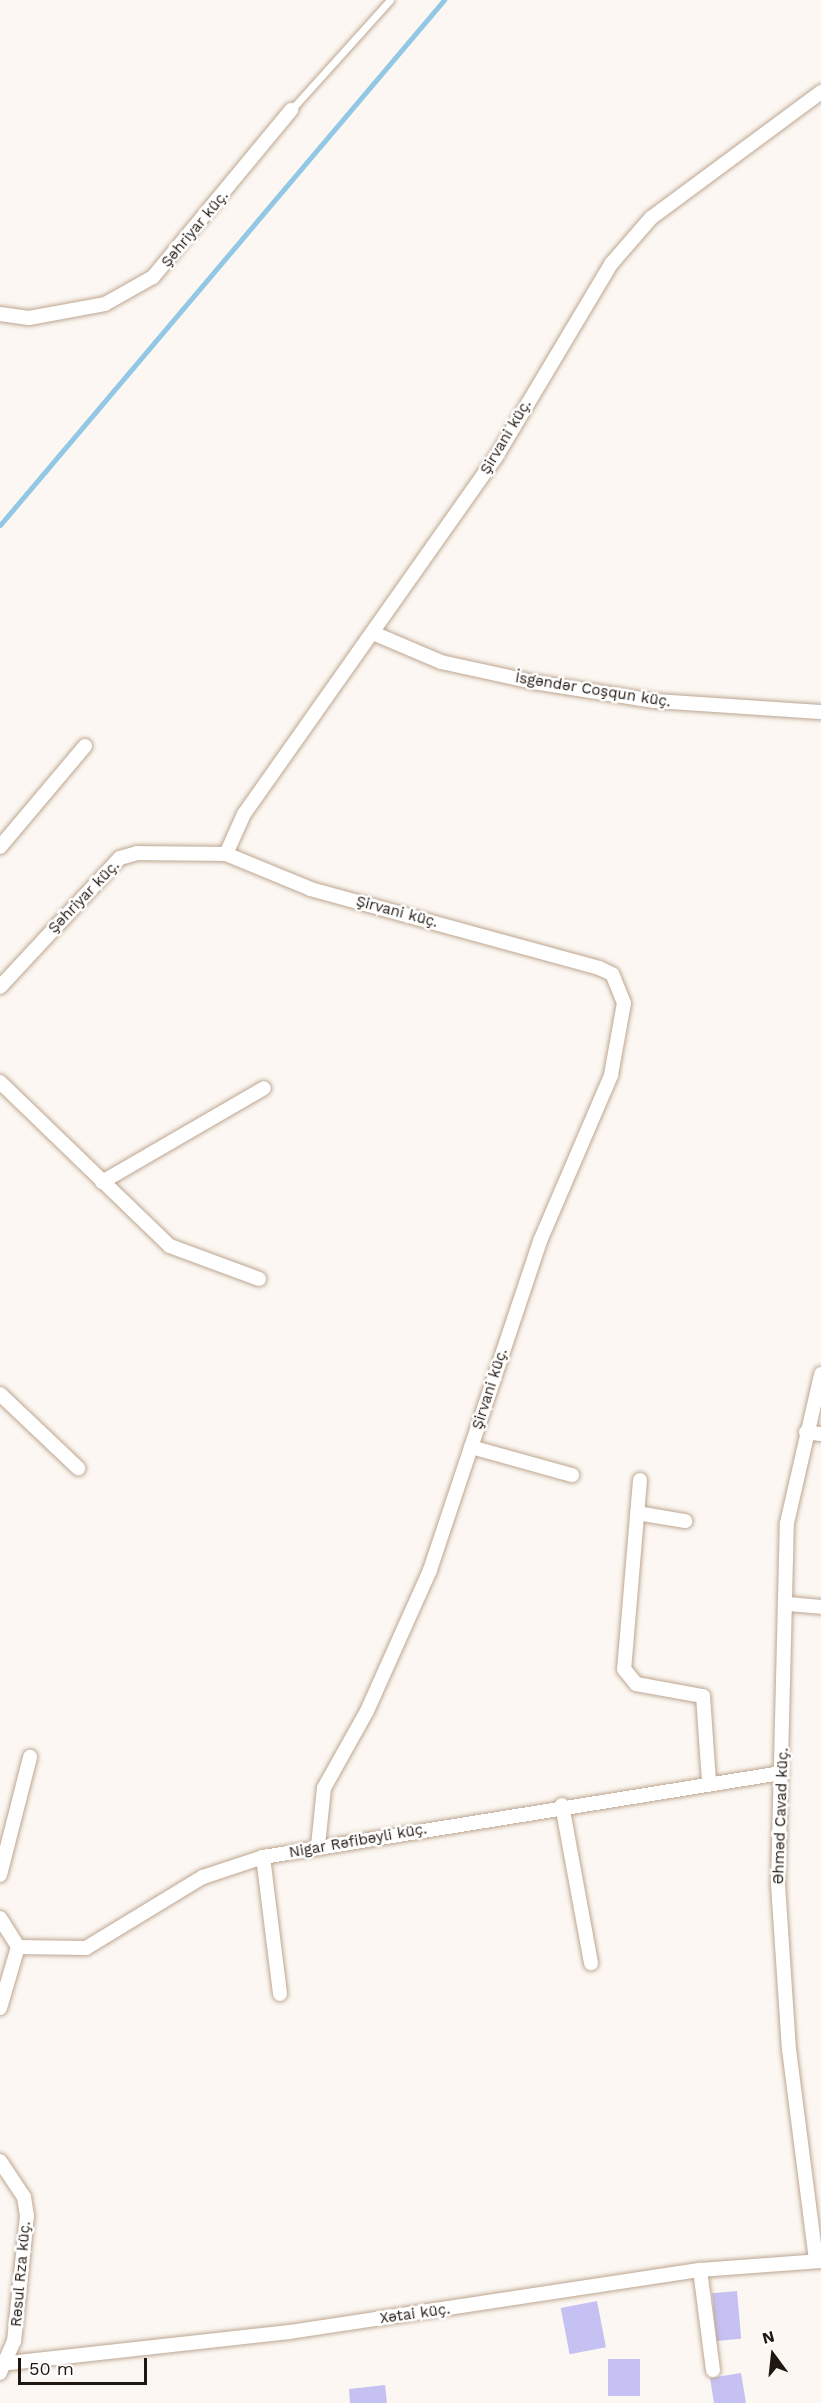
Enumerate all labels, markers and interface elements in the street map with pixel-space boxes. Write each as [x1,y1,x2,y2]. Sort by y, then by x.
street label: Şəhriyar küç. [158,187,232,271]
street label: Şirvani küç. [477,396,535,478]
street label: İsgəndər Coşqun küç. [514,669,672,711]
street label: Şəhriyar küç. [45,857,123,937]
street label: Şirvani küç. [354,892,440,932]
street label: Şirvani küç. [468,1346,512,1432]
street label: Əhməd Cavad küç. [770,1747,792,1885]
street label: Nigar Rəfibəyli küç. [287,1820,429,1862]
street label: Rəsul Rza küç. [7,2220,35,2328]
street label: Xətai küç. [379,2300,451,2328]
north arrow [743,2325,803,2385]
text: N [760,2326,776,2348]
scale bar [21,2346,150,2384]
text: 50 m [29,2358,74,2379]

